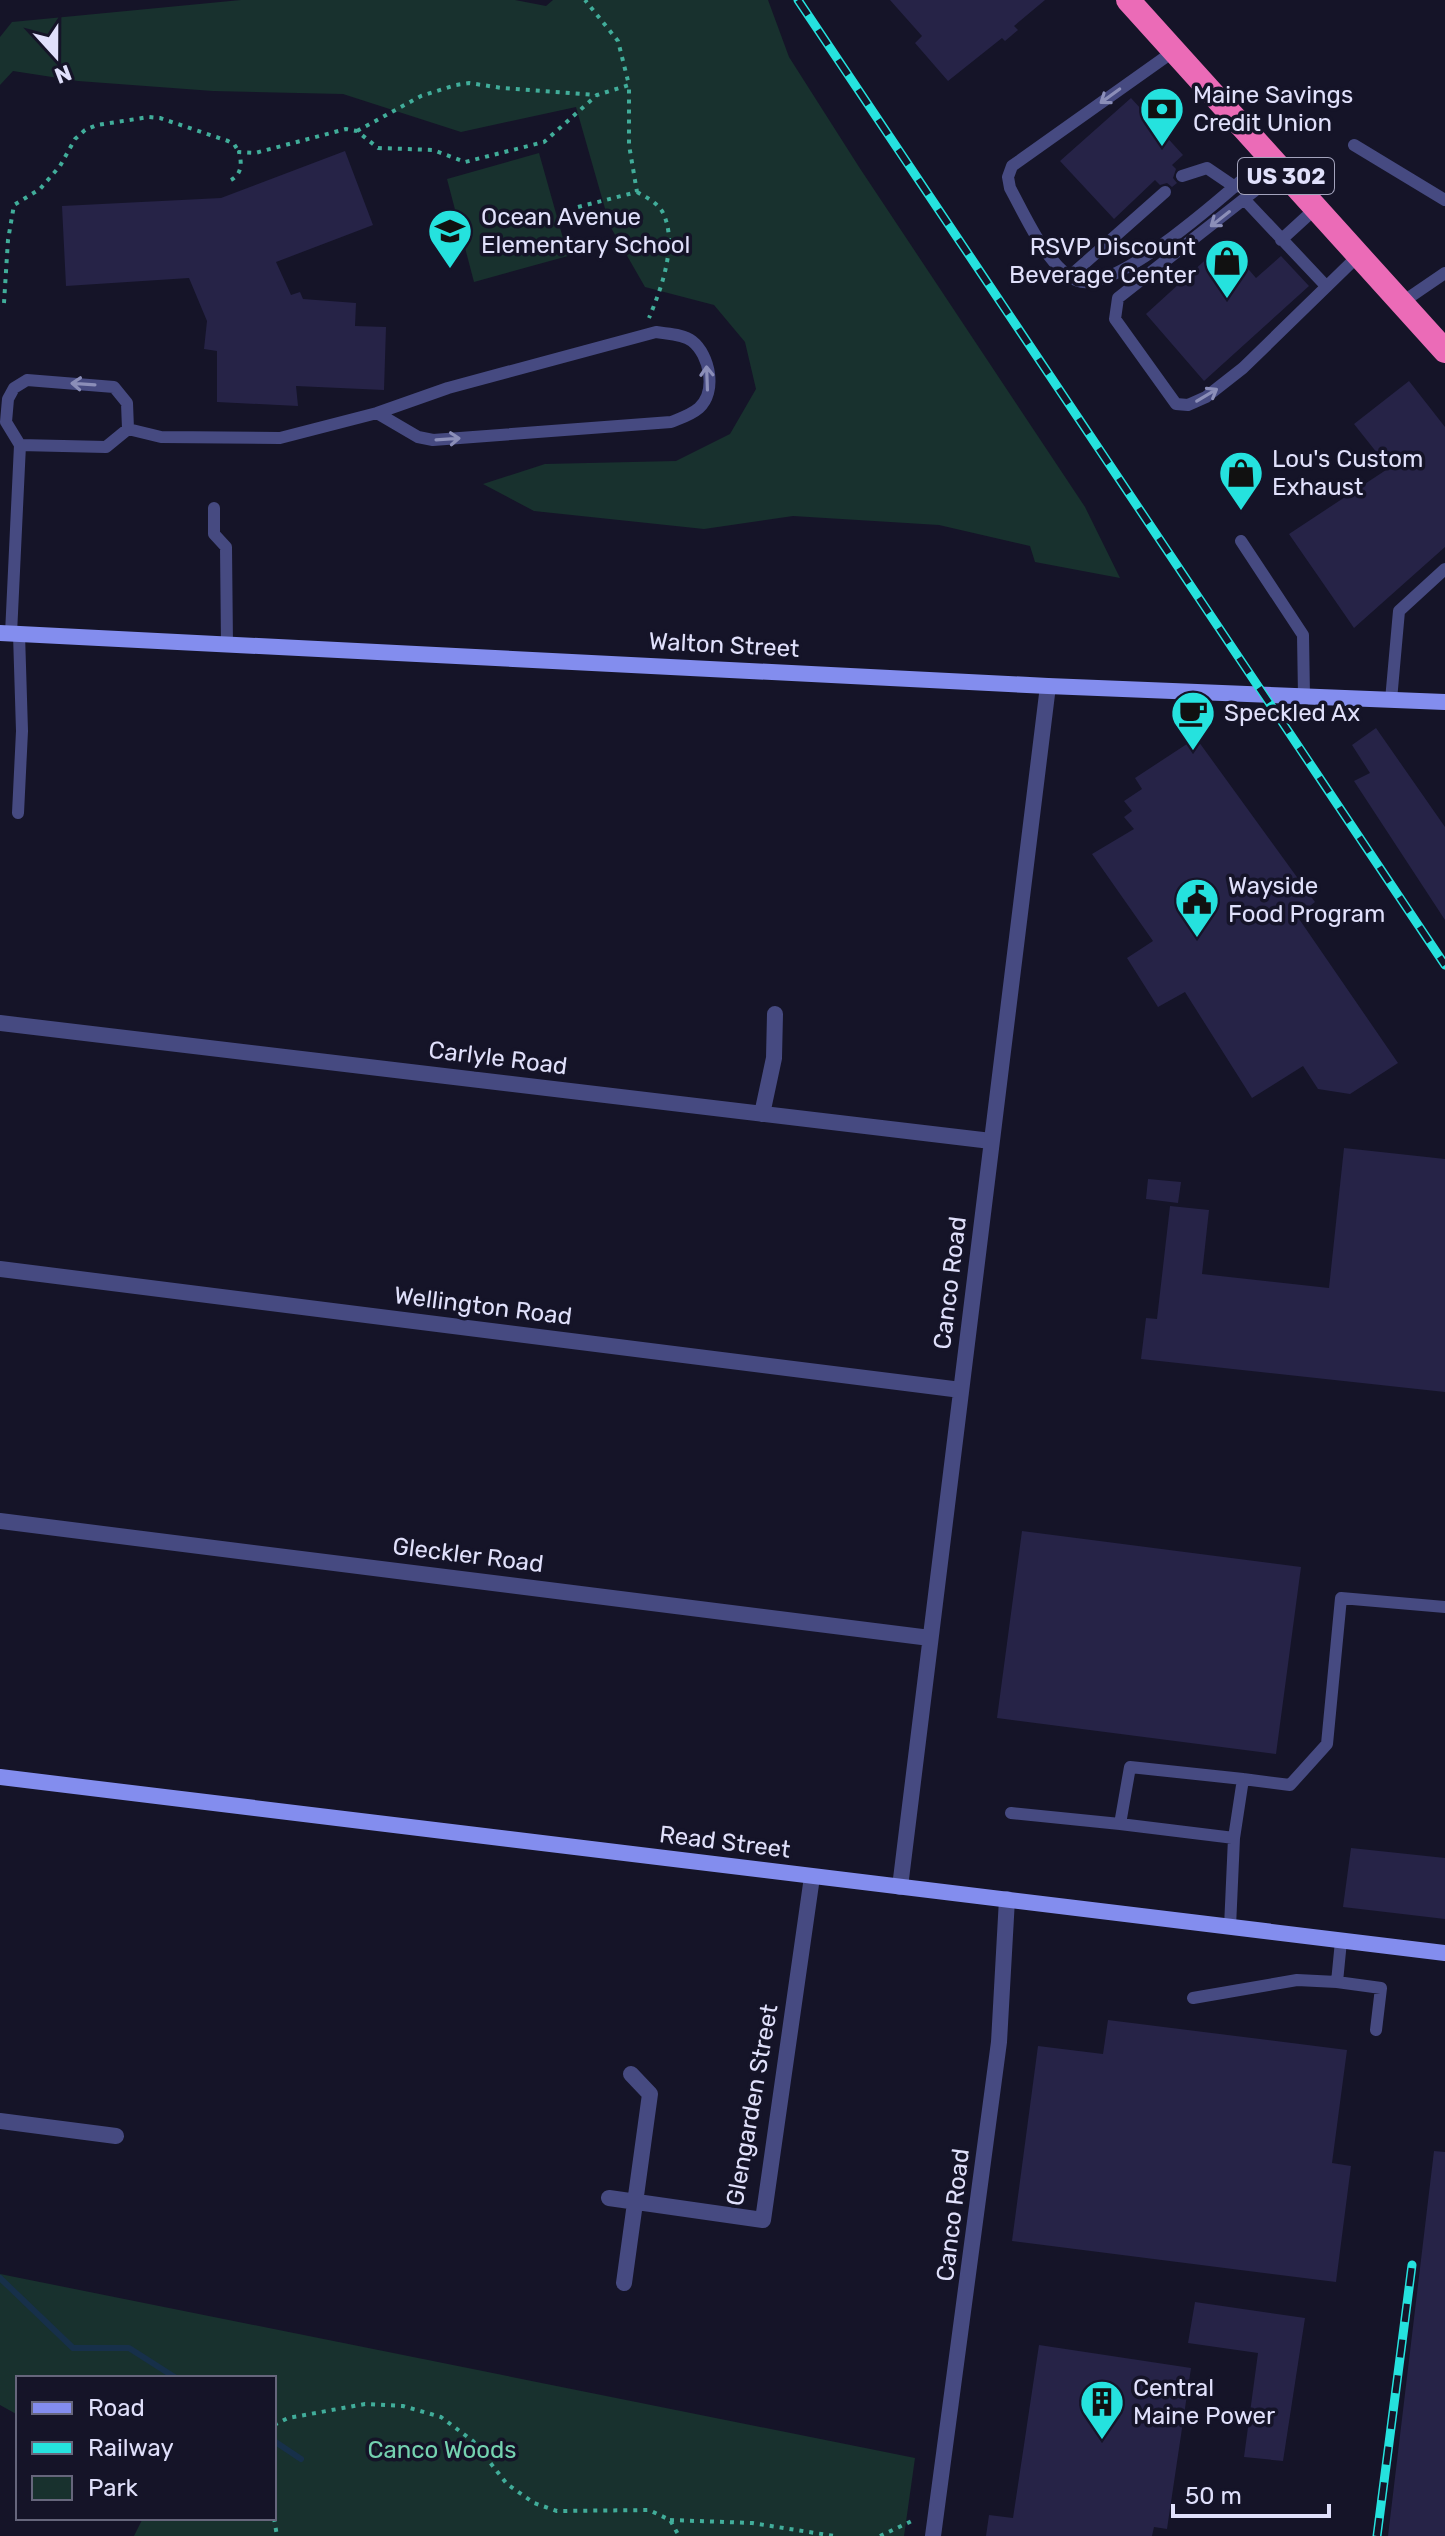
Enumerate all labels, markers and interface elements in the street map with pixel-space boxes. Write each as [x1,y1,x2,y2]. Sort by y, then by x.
north arrow [16,16,96,96]
text: N [51,59,75,90]
place label: Maine Savings Credit Union [1193,81,1353,137]
bank icon: Maine Savings Credit Union [1138,85,1186,148]
one-way arrow [1100,88,1122,104]
road number: US 302 [1238,158,1334,194]
place label: Ocean Avenue Elementary School [481,203,690,259]
school or university icon: Ocean Avenue Elementary School [426,207,474,270]
one-way arrow [1209,209,1230,227]
place label: RSVP Discount Beverage Center [1009,233,1196,289]
shop icon: RSVP Discount Beverage Center [1203,237,1251,300]
one-way arrow [700,366,715,392]
one-way arrow [70,376,97,391]
one-way arrow [1195,386,1218,402]
one-way arrow [434,431,461,446]
place label: Lou's Custom Exhaust [1272,445,1423,501]
shop icon: Lou's Custom Exhaust [1217,449,1265,512]
street label: Walton Street [648,627,800,663]
cafe icon: Speckled Ax [1169,689,1217,752]
place label: Speckled Ax [1224,699,1360,727]
place label: Wayside Food Program [1228,872,1385,928]
public building icon: Wayside Food Program [1173,876,1221,939]
street label: Carlyle Road [427,1036,569,1080]
street label: Canco Road [928,1215,972,1351]
street label: Wellington Road [392,1281,574,1331]
street label: Gleckler Road [391,1532,545,1578]
street label: Read Street [658,1820,792,1864]
street label: Glengarden Street [720,2002,784,2208]
street label: Canco Road [931,2147,975,2283]
place label: Central Maine Power [1133,2374,1275,2430]
legend [16,2376,276,2520]
building icon: Central Maine Power [1078,2378,1126,2441]
text: Road [88,2394,145,2422]
text: Railway [88,2434,174,2462]
park label: Canco Woods [367,2436,517,2464]
scale bar [1173,2468,1329,2518]
text: Park [88,2474,139,2502]
text: 50 m [1185,2482,1242,2510]

